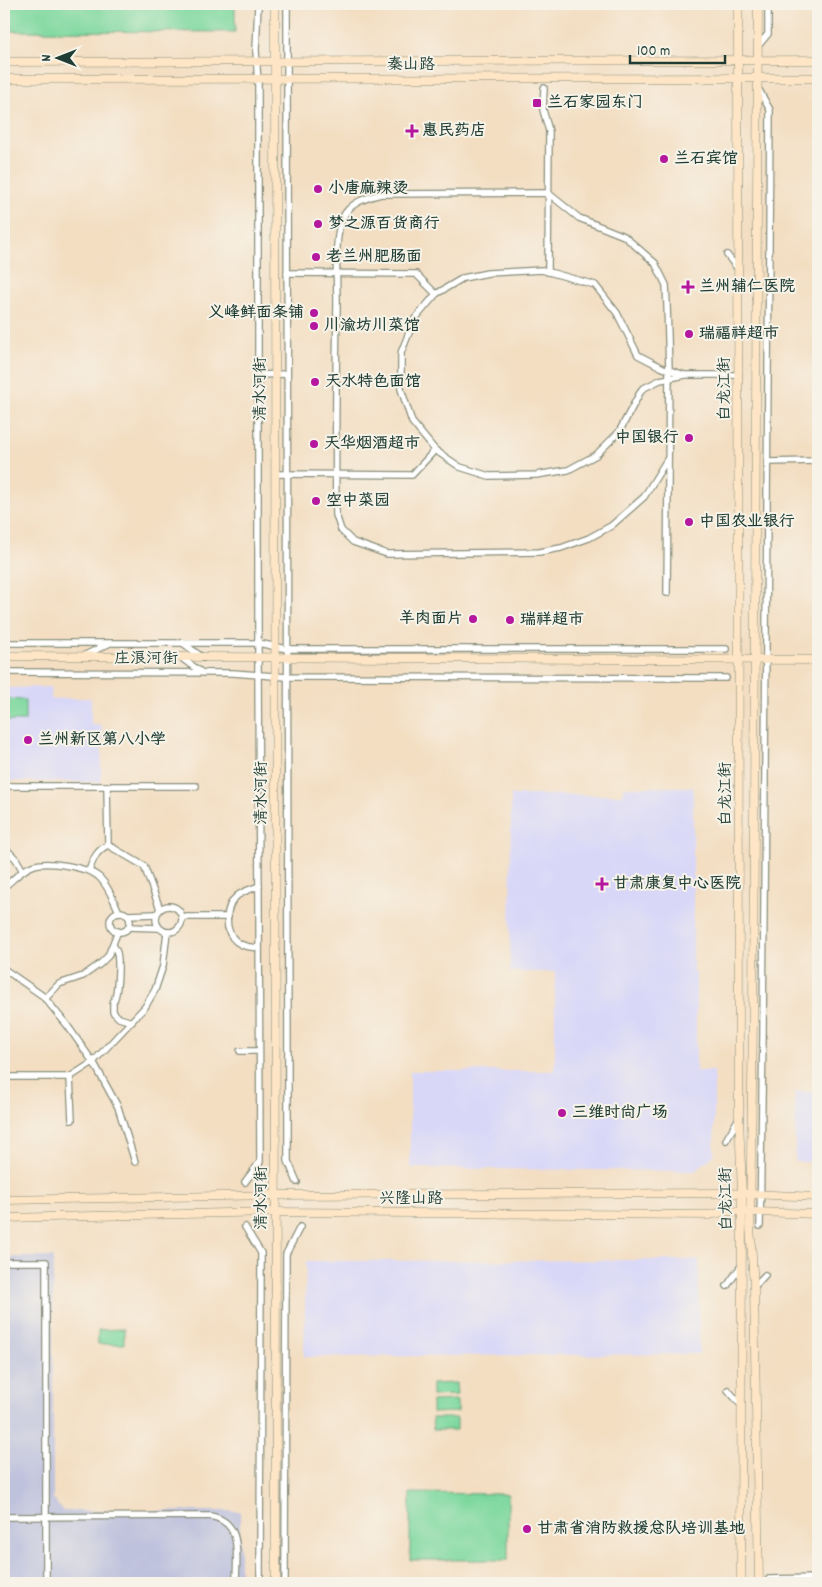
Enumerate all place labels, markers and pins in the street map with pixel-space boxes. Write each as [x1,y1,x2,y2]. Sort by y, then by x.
place label: 兰石家园东门 [547,92,643,115]
marker: 兰石家园东门 [531,97,543,109]
place label: 惠民药店 [422,120,486,143]
marker: 惠民药店 [406,125,418,137]
place label: 兰石宾馆 [674,148,738,171]
marker: 兰石宾馆 [658,153,670,165]
place label: 小唐麻辣烫 [328,178,408,201]
marker: 小唐麻辣烫 [312,183,324,195]
place label: 梦之源百货商行 [328,213,440,236]
marker: 梦之源百货商行 [312,218,324,230]
place label: 老兰州肥肠面 [326,246,422,269]
marker: 老兰州肥肠面 [310,251,322,263]
place label: 兰州辅仁医院 [699,276,795,299]
marker: 兰州辅仁医院 [681,280,695,294]
place label: 义峰鲜面条铺 [208,302,304,325]
marker: 义峰鲜面条铺 [308,307,320,319]
place label: 川渝坊川菜馆 [324,315,420,338]
marker: 川渝坊川菜馆 [308,320,320,332]
place label: 瑞福祥超市 [699,323,779,346]
marker: 瑞福祥超市 [683,328,695,340]
place label: 天水特色面馆 [325,371,421,394]
marker: 天水特色面馆 [309,376,321,388]
place label: 中国银行 [615,427,679,450]
marker: 中国银行 [683,432,695,444]
place label: 天华烟酒超市 [324,433,420,456]
marker: 天华烟酒超市 [308,438,320,450]
place label: 空中菜园 [326,490,390,513]
marker: 空中菜园 [310,495,322,507]
place label: 中国农业银行 [699,511,795,534]
marker: 中国农业银行 [683,516,695,528]
place label: 羊肉面片 [399,608,463,631]
place label: 瑞祥超市 [520,609,584,632]
marker: 羊肉面片 [467,613,479,625]
marker: 瑞祥超市 [504,614,516,626]
place label: 兰州新区第八小学 [38,729,166,752]
marker: 兰州新区第八小学 [22,734,34,746]
place label: 甘肃康复中心医院 [613,873,741,896]
marker: 甘肃康复中心医院 [595,877,609,891]
place label: 三维时尚广场 [572,1102,668,1125]
marker: 三维时尚广场 [556,1107,568,1119]
place label: 甘肃省消防救援总队培训基地 [537,1518,745,1541]
marker: 甘肃省消防救援总队培训基地 [521,1523,533,1535]

